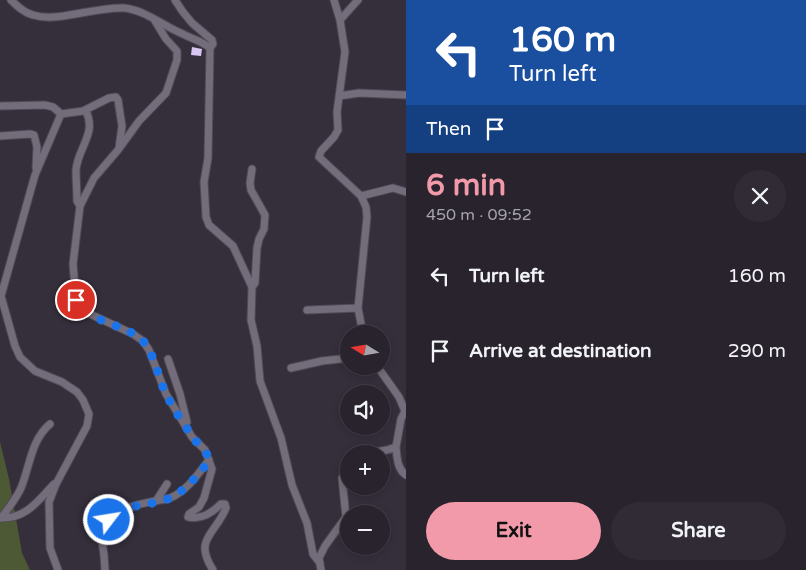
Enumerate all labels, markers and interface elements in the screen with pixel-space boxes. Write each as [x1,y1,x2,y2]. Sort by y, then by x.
text: 160 m [509,19,616,61]
icon: left [426,20,491,85]
text: Turn left [509,61,597,87]
icon: arrive [481,115,509,143]
text: Then [426,118,471,140]
text: 6 min [426,167,506,204]
button: close [734,170,786,222]
text: 450 m · 09:52 [426,205,532,225]
icon: left [426,262,454,290]
text: Turn left [469,265,545,287]
text: 160 m [728,265,786,287]
pin [55,279,97,321]
icon: arrive [62,286,90,314]
north arrow [340,325,390,375]
map controls [340,325,390,555]
icon: arrive [426,337,454,365]
text: Arrive at destination [469,340,652,362]
text: 290 m [728,340,786,362]
button: sound [340,385,390,435]
button: + [340,445,390,495]
position arrow [82,493,134,545]
button: Exit [426,502,601,560]
button: Share [611,502,786,560]
button: − [340,505,390,555]

